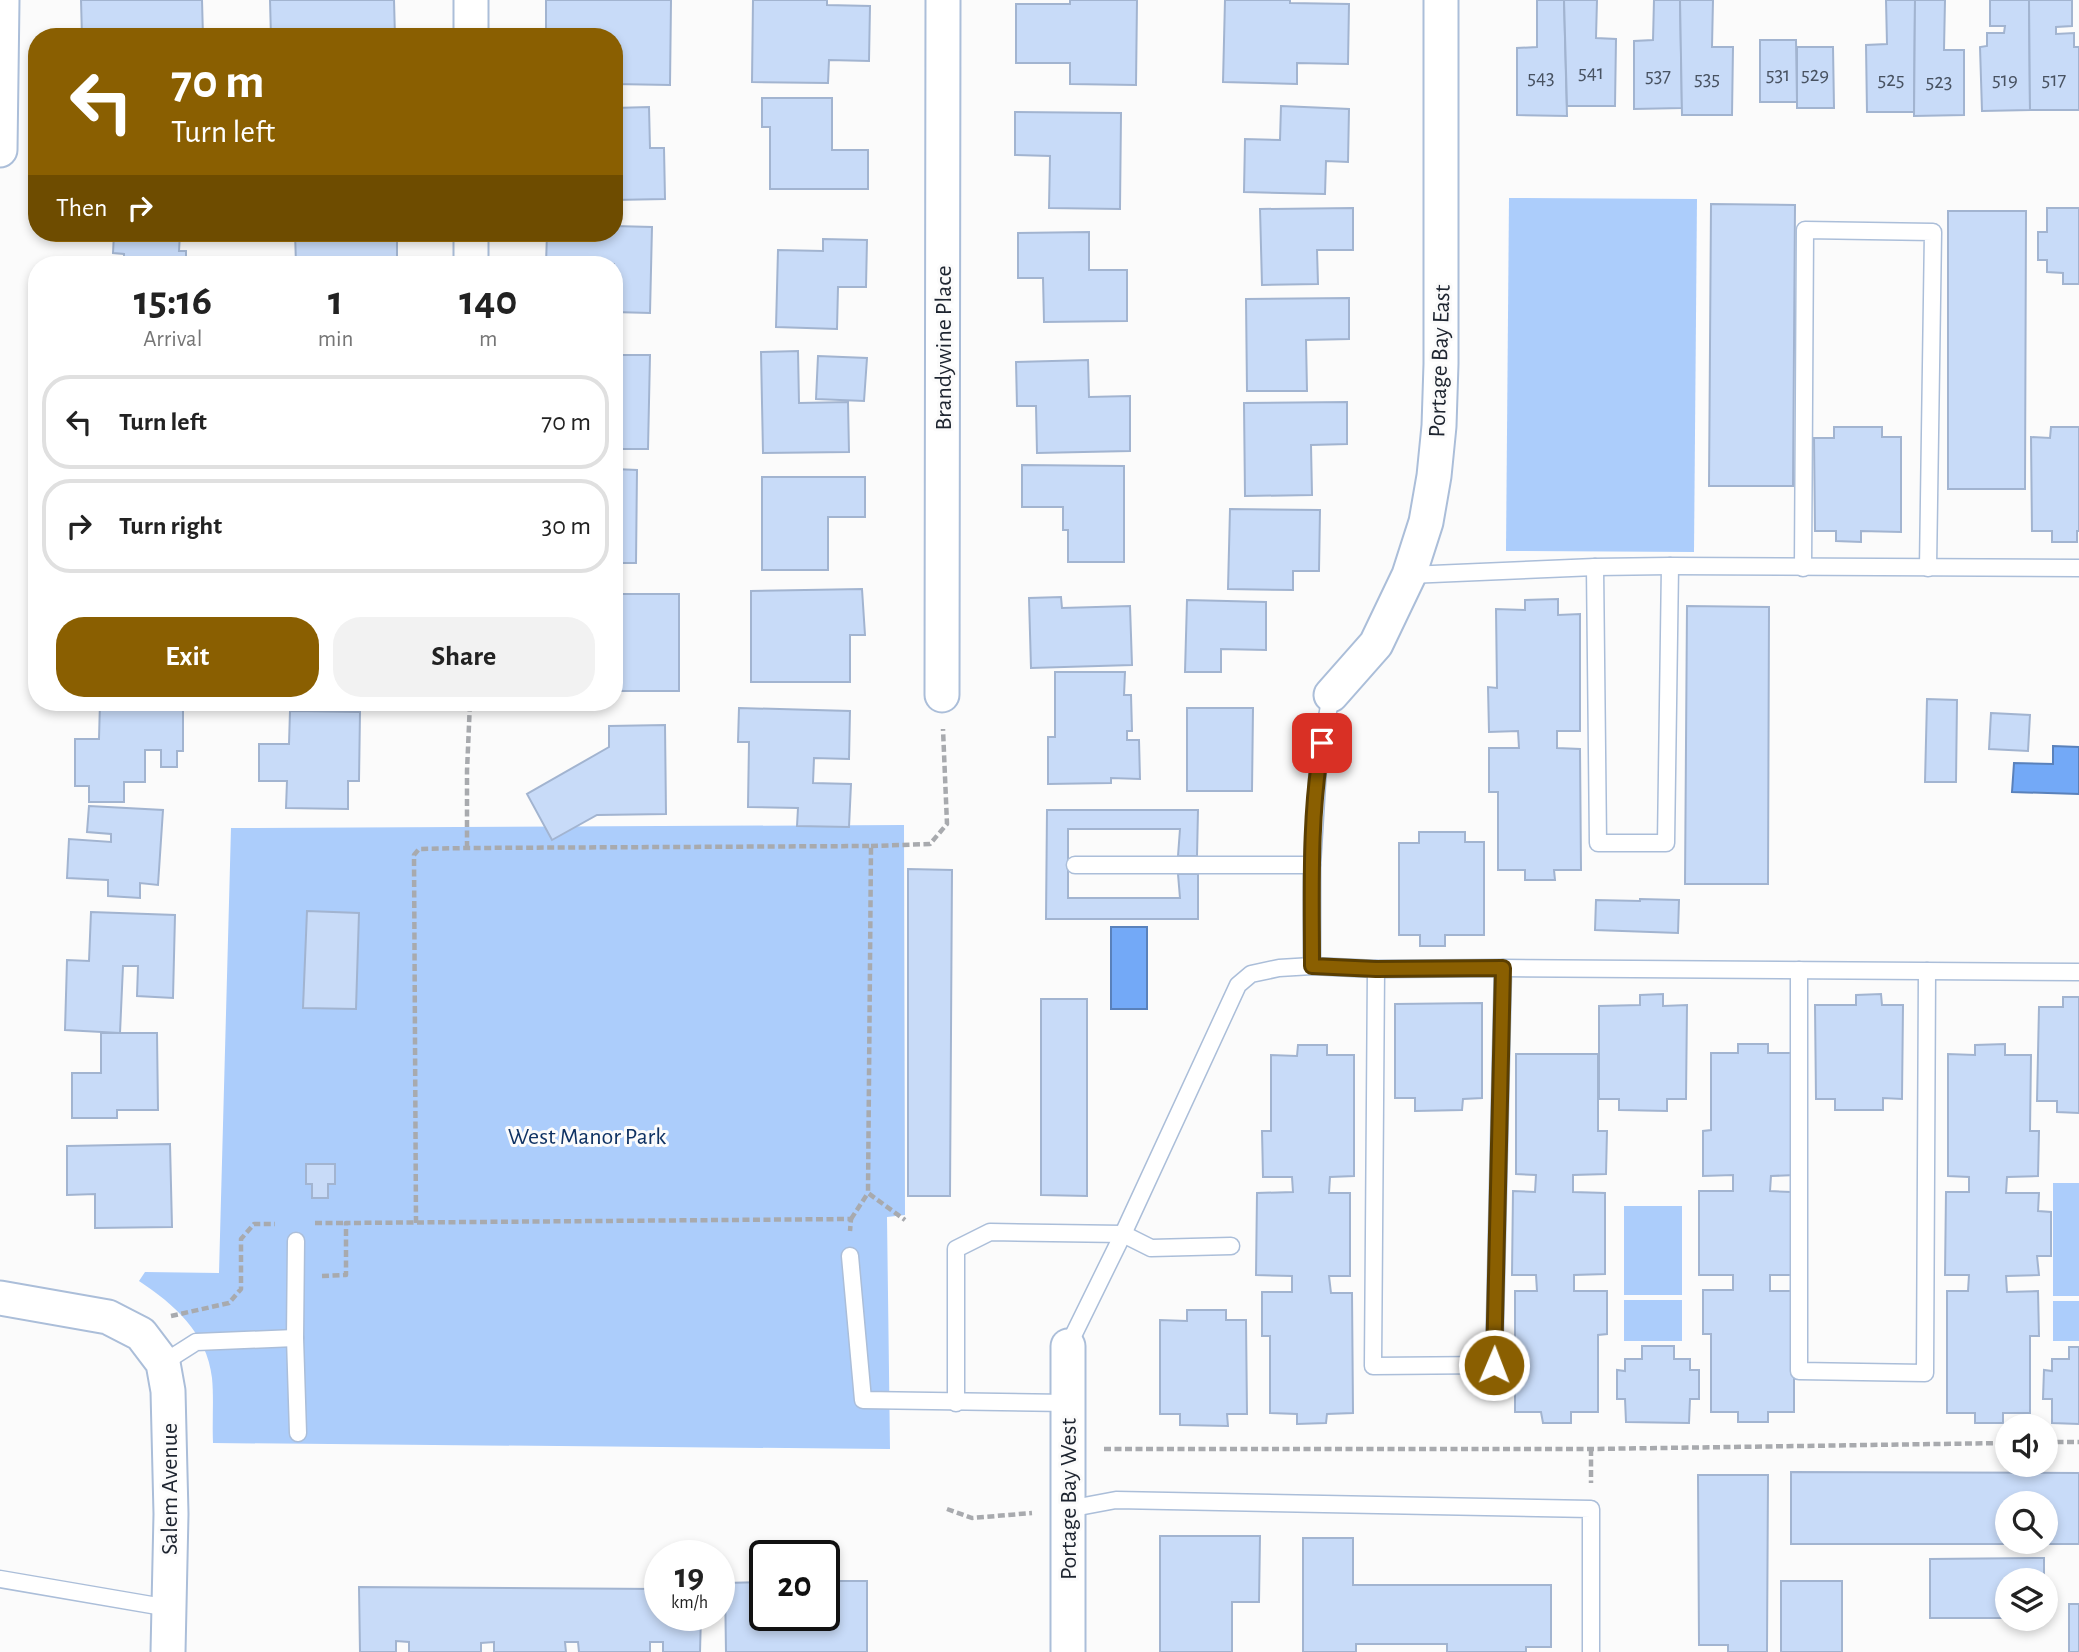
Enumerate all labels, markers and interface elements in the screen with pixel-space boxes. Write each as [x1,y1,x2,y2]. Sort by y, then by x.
icon: left [56,56,147,147]
text: 70 m [171,58,265,107]
house number: 541 [1578,62,1604,83]
house number: 531 [1766,64,1790,85]
house number: 529 [1801,64,1829,85]
house number: 537 [1645,65,1671,86]
house number: 543 [1527,67,1555,88]
house number: 535 [1694,68,1720,89]
house number: 525 [1877,69,1905,90]
house number: 519 [1992,69,2018,90]
house number: 517 [2042,69,2067,90]
house number: 523 [1926,71,1953,92]
text: Turn left [171,116,275,148]
icon: right [121,189,159,227]
text: Then [56,195,107,221]
street label: Brandywine Place [932,265,956,431]
text: 15:16 [134,280,212,322]
text: 1 [328,280,343,322]
text: 140 [459,280,517,322]
street label: Portage Bay East [1425,284,1455,438]
text: Arrival [143,328,202,351]
text: min [318,328,353,351]
text: m [479,328,497,351]
icon: left [60,403,98,441]
text: Turn left [119,409,207,435]
text: 70 m [541,409,591,435]
icon: right [60,507,98,545]
text: Turn right [119,513,222,539]
text: 30 m [541,513,591,539]
button: Exit [56,617,319,697]
button: Share [333,617,595,697]
pin [1292,713,1352,773]
icon: arrive [1303,724,1341,762]
park label: West Manor Park [508,1125,666,1149]
position arrow [1457,1328,1531,1402]
map controls [1995,1414,2058,1631]
button: sound [1995,1414,2058,1477]
street label: Portage Bay West [1057,1418,1081,1580]
street label: Salem Avenue [158,1423,182,1555]
button: search [1995,1491,2058,1554]
speed limit sign: 20 [749,1540,840,1631]
text: 19 [675,1559,704,1594]
button: layers [1995,1568,2058,1631]
text: km/h [671,1594,708,1612]

